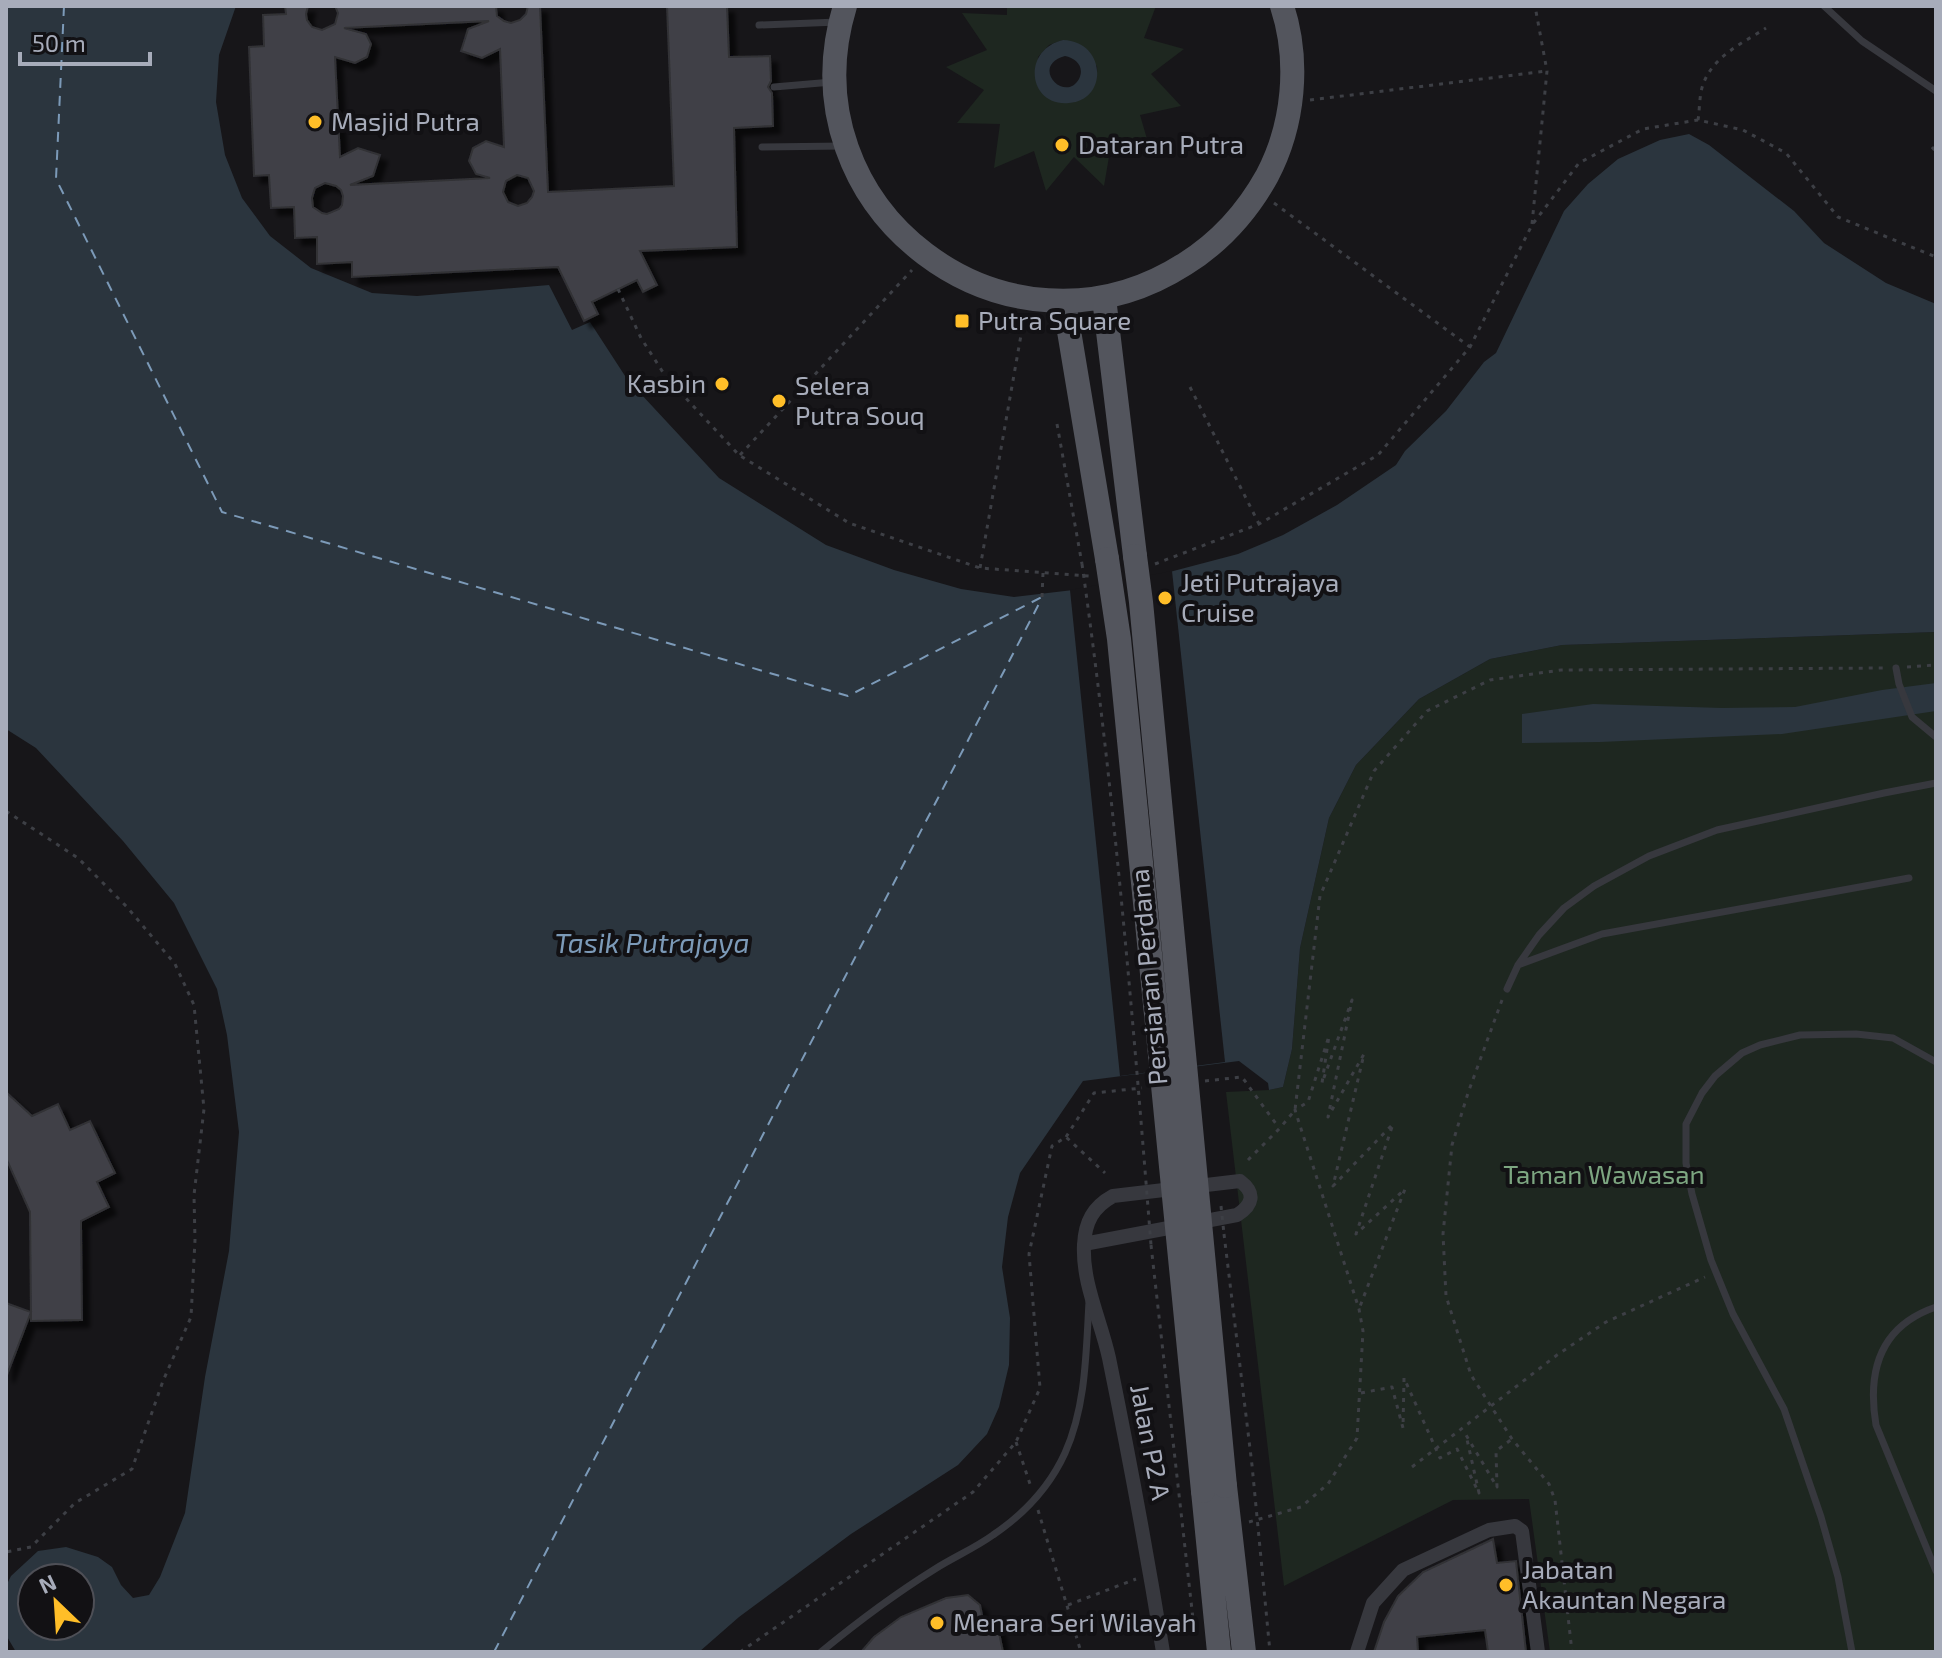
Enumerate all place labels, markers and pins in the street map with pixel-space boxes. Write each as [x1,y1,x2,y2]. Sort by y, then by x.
place label: Masjid Putra [331,105,480,136]
marker: Masjid Putra [306,113,324,131]
place label: Dataran Putra [1078,128,1244,159]
marker: Dataran Putra [1053,136,1071,154]
place label: Putra Square [978,304,1131,335]
marker: Putra Square [953,312,971,330]
place label: Kasbin [627,367,706,398]
place label: Selera Putra Souq [795,369,925,430]
marker: Kasbin [713,375,731,393]
marker: Selera Putra Souq [770,392,788,410]
place label: Jeti Putrajaya Cruise [1181,566,1339,627]
marker: Jeti Putrajaya Cruise [1156,589,1174,607]
place label: Jabatan Akauntan Negara [1522,1553,1726,1614]
marker: Jabatan Akauntan Negara [1497,1576,1515,1594]
place label: Menara Seri Wilayah [953,1606,1197,1637]
marker: Menara Seri Wilayah [928,1614,946,1632]

